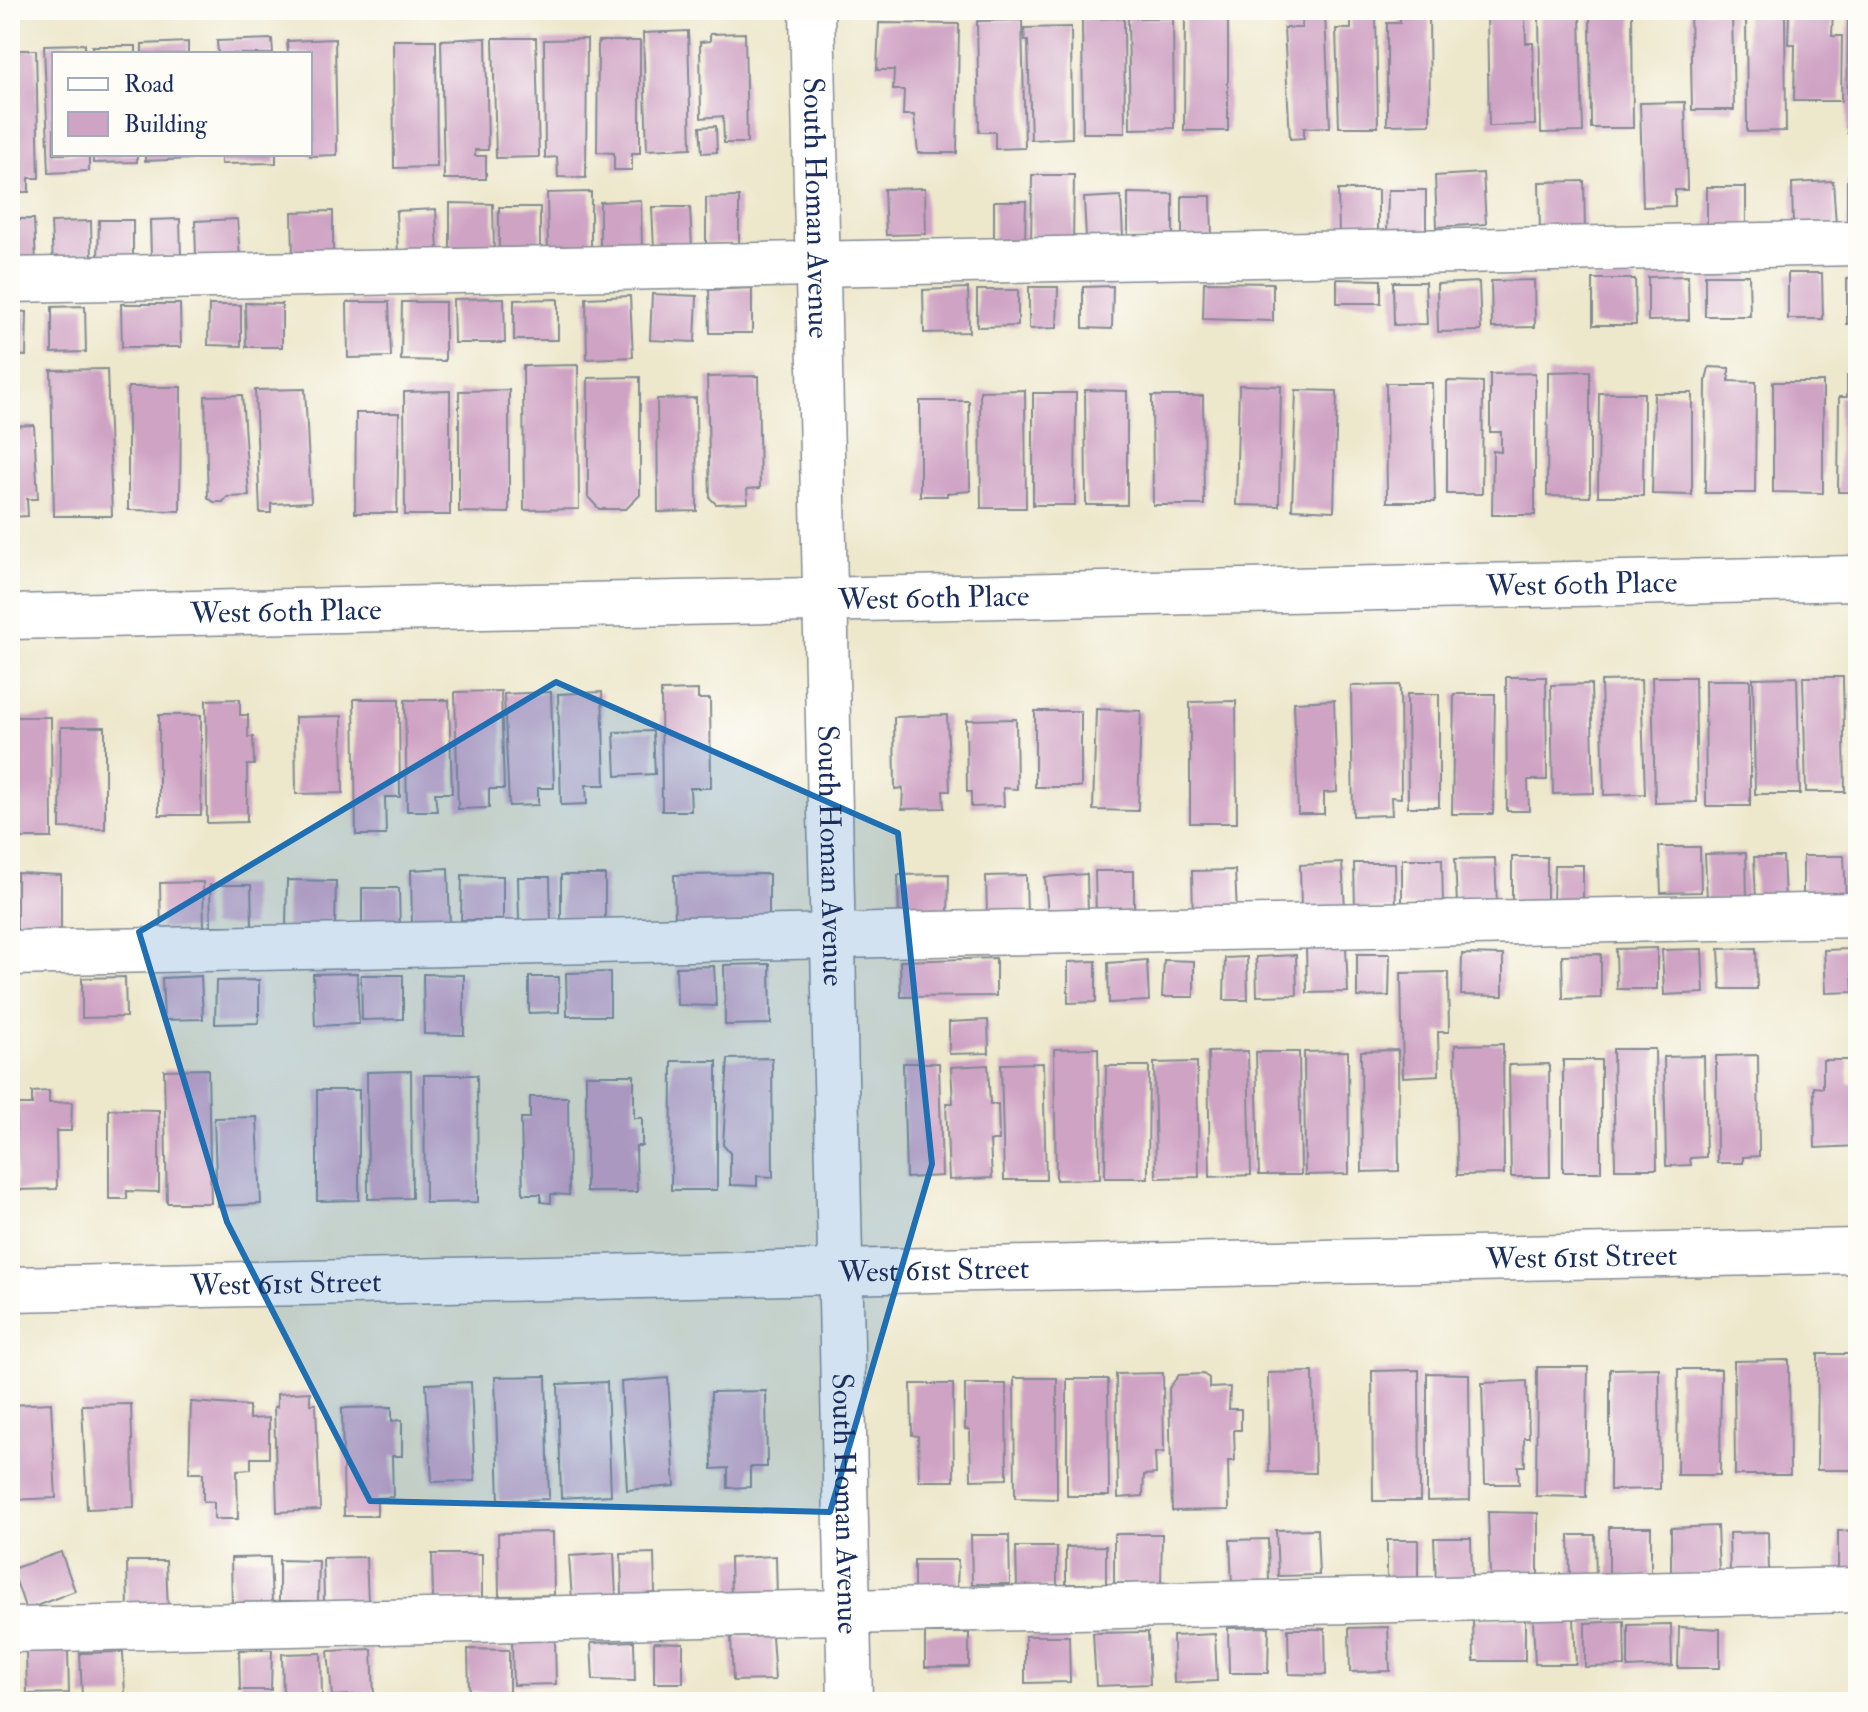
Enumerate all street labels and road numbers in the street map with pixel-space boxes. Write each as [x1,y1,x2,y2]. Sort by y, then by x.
street label: South Homan Avenue [795,77,837,339]
street label: West 60th Place [1485,564,1678,605]
street label: West 60th Place [837,577,1030,619]
street label: West 60th Place [189,591,382,632]
street label: South Homan Avenue [809,725,852,987]
street label: West 61st Street [1485,1237,1678,1278]
street label: West 61st Street [837,1250,1030,1291]
street label: West 61st Street [189,1263,382,1304]
street label: South Homan Avenue [824,1373,866,1635]

